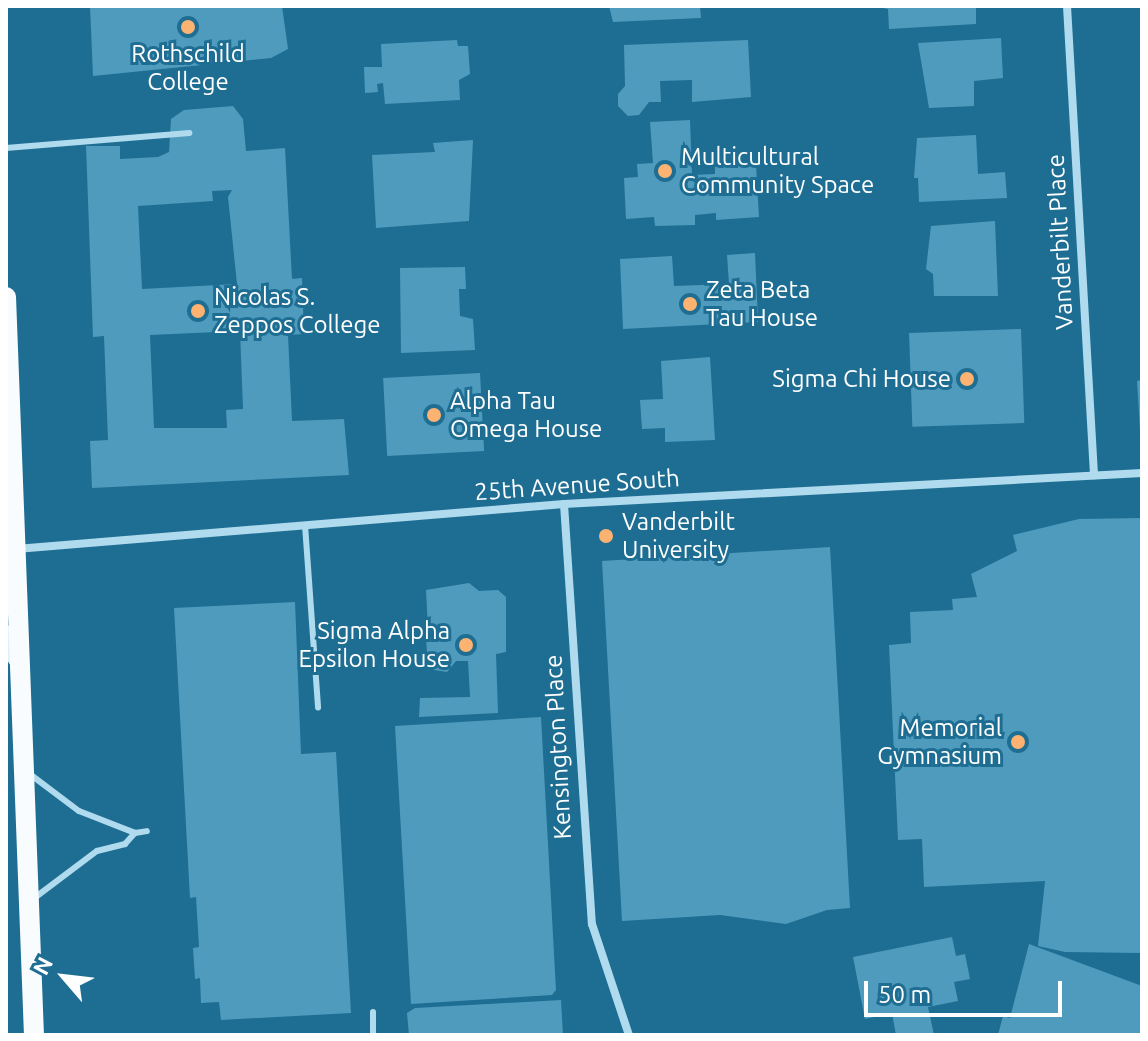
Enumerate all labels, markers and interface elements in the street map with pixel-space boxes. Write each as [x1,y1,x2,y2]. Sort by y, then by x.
marker: Rothschild College [179,18,197,36]
place label: Rothschild College [131,40,245,96]
place label: Multicultural Community Space [681,143,874,199]
street label: Vanderbilt Place [1041,154,1079,330]
marker: Multicultural Community Space [656,162,674,180]
place label: Zeta Beta Tau House [706,276,818,332]
place label: Nicolas S. Zeppos College [214,283,380,339]
marker: Zeta Beta Tau House [681,295,699,313]
marker: Nicolas S. Zeppos College [189,302,207,320]
place label: Sigma Chi House [772,365,951,393]
marker: Sigma Chi House [958,370,976,388]
place label: Alpha Tau Omega House [450,387,602,443]
marker: Alpha Tau Omega House [425,406,443,424]
street label: 25th Avenue South [473,463,681,507]
place label: Vanderbilt University [622,508,735,564]
marker: Vanderbilt University [597,527,615,545]
place label: Sigma Alpha Epsilon House [299,617,450,673]
marker: Sigma Alpha Epsilon House [457,636,475,654]
street label: Kensington Place [539,654,577,840]
place label: Memorial Gymnasium [877,714,1002,770]
marker: Memorial Gymnasium [1009,733,1027,751]
north arrow [24,937,104,1017]
text: N [27,952,57,979]
scale bar [868,965,1066,1015]
text: 50 m [878,981,931,1008]

